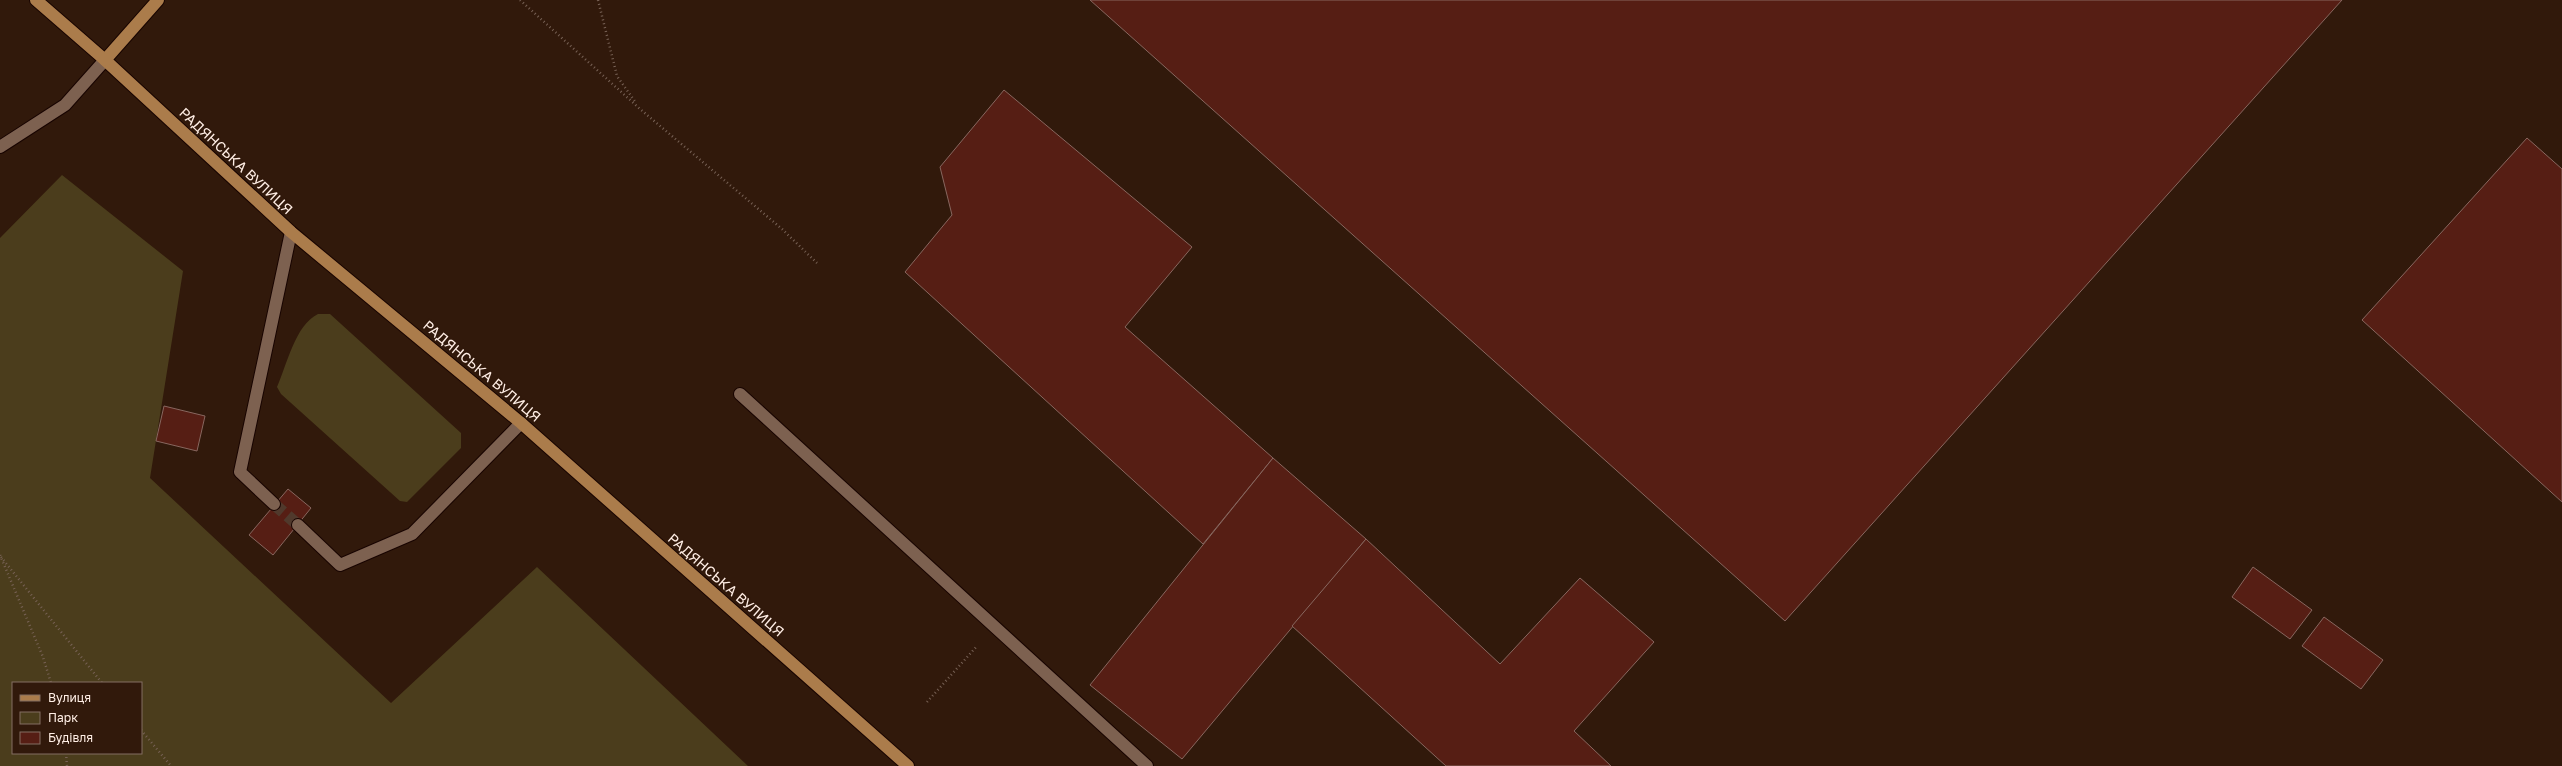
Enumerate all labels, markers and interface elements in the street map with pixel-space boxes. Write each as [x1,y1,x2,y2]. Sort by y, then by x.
street label: РАДЯНСЬКА ВУЛИЦЯ [176,104,296,218]
street label: РАДЯНСЬКА ВУЛИЦЯ [420,316,545,425]
street label: РАДЯНСЬКА ВУЛИЦЯ [665,529,788,640]
legend [12,682,142,754]
text: Вулиця [48,690,91,705]
text: Парк [48,710,78,725]
text: Будівля [48,730,93,745]

